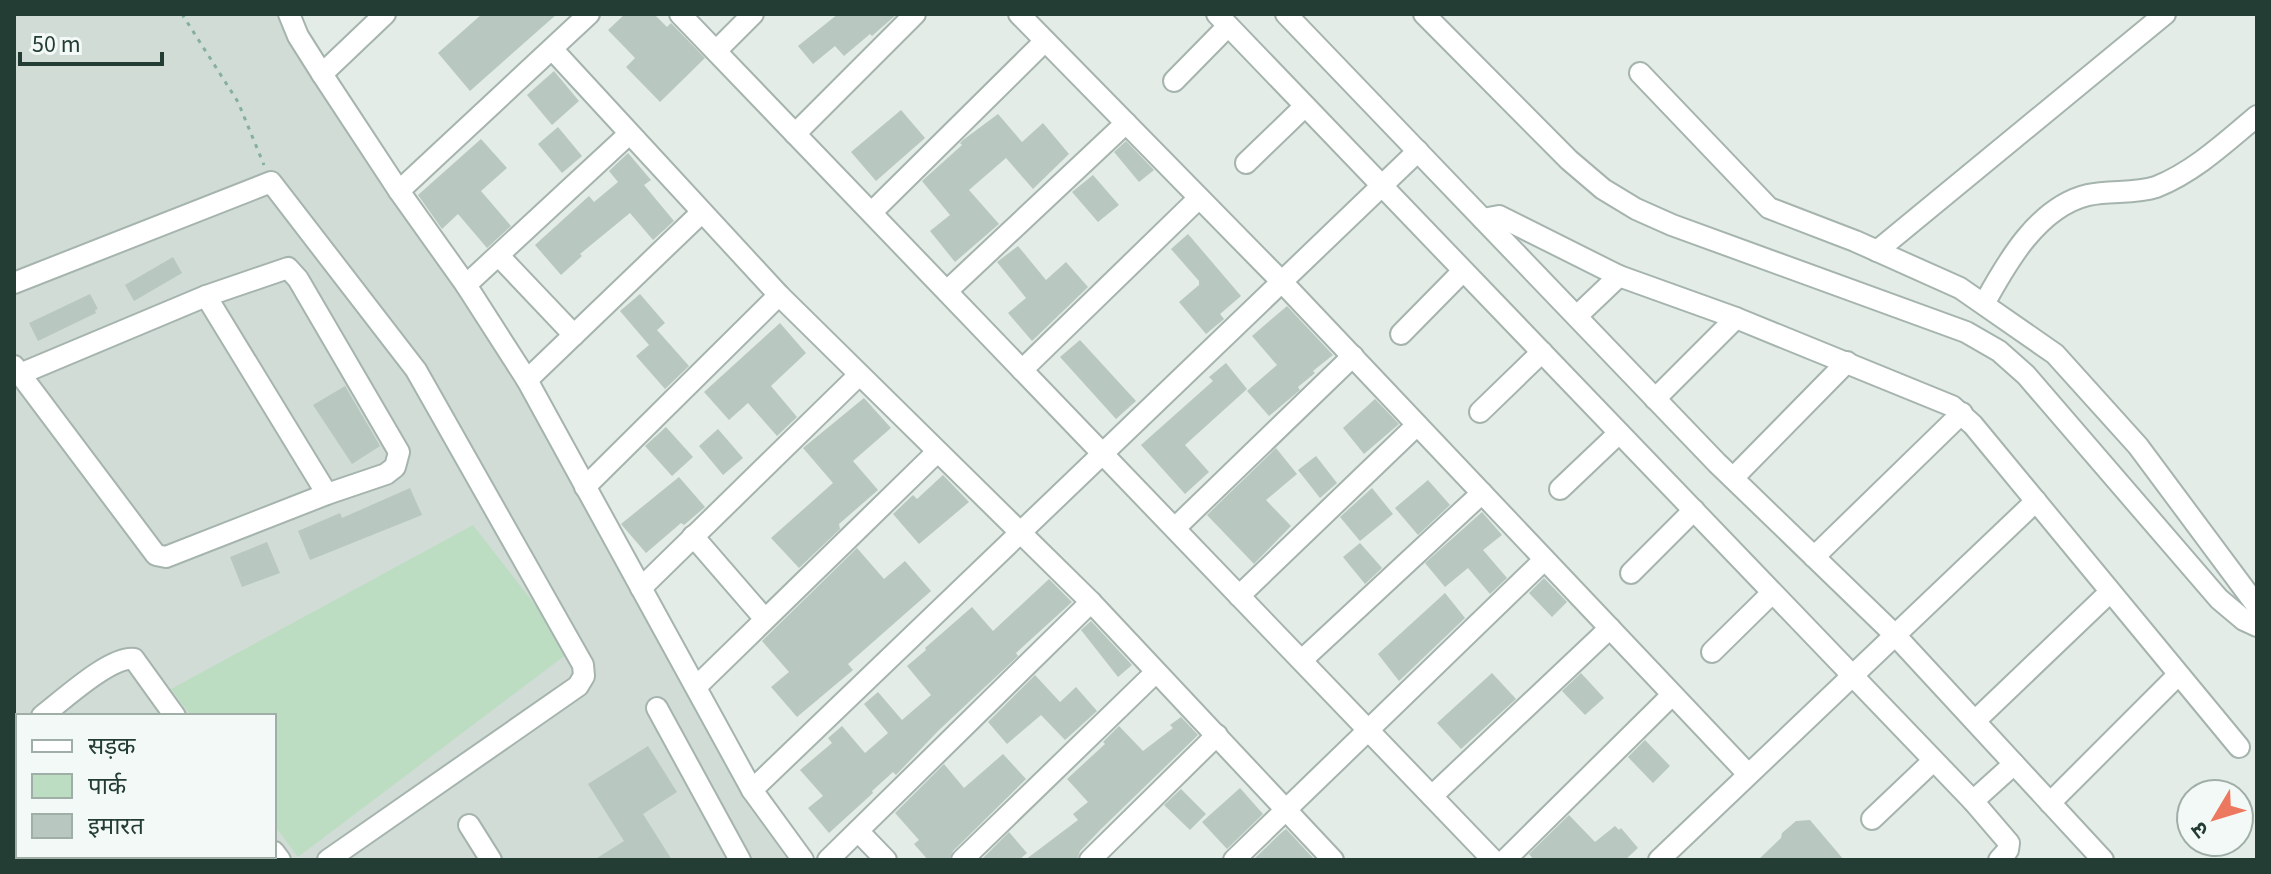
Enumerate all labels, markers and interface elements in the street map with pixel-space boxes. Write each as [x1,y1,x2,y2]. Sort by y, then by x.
scale bar [20,16,162,66]
text: 50 m [32,27,81,62]
legend [16,714,276,858]
text: सड़क [88,729,136,764]
text: पार्क [88,769,127,804]
north arrow [2175,778,2255,858]
text: इमारत [88,809,145,844]
text: उ [2183,814,2217,845]

